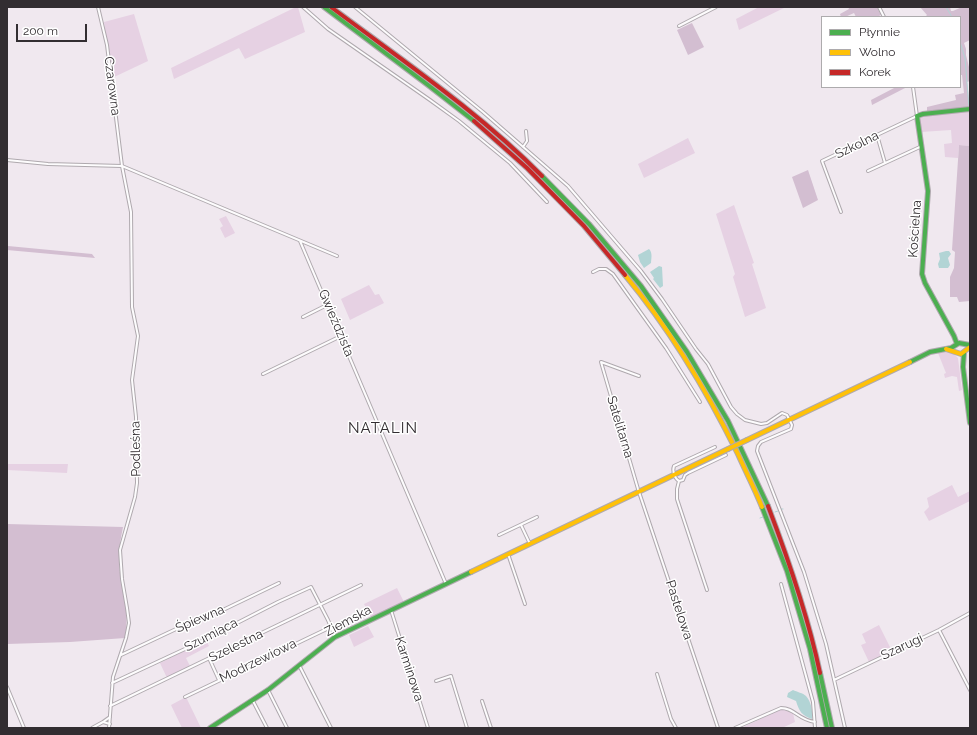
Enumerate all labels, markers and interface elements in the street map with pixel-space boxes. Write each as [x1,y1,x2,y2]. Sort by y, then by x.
scale bar [18,16,89,42]
legend [821,16,961,88]
text: 200 m [23,24,58,38]
text: Płynnie [859,25,900,39]
text: Wolno [859,45,895,59]
street label: Czarowna [101,56,123,116]
text: Korek [859,65,891,79]
street label: Szkolna [833,128,881,162]
street label: Kościelna [905,200,925,258]
street label: Gwieździsta [315,287,357,359]
street label: Satelitarna [603,394,637,460]
district label: NATALIN [348,419,418,437]
street label: Podleśna [128,421,144,477]
street label: Pastelowa [662,578,696,642]
street label: Śpiewna [173,602,227,636]
street label: Ziemska [322,602,374,640]
street label: Szumiąca [182,615,240,655]
street label: Szelestna [206,626,266,666]
street label: Szarugi [879,631,925,663]
street label: Karminowa [391,635,427,703]
street label: Modrzewiowa [217,636,299,686]

